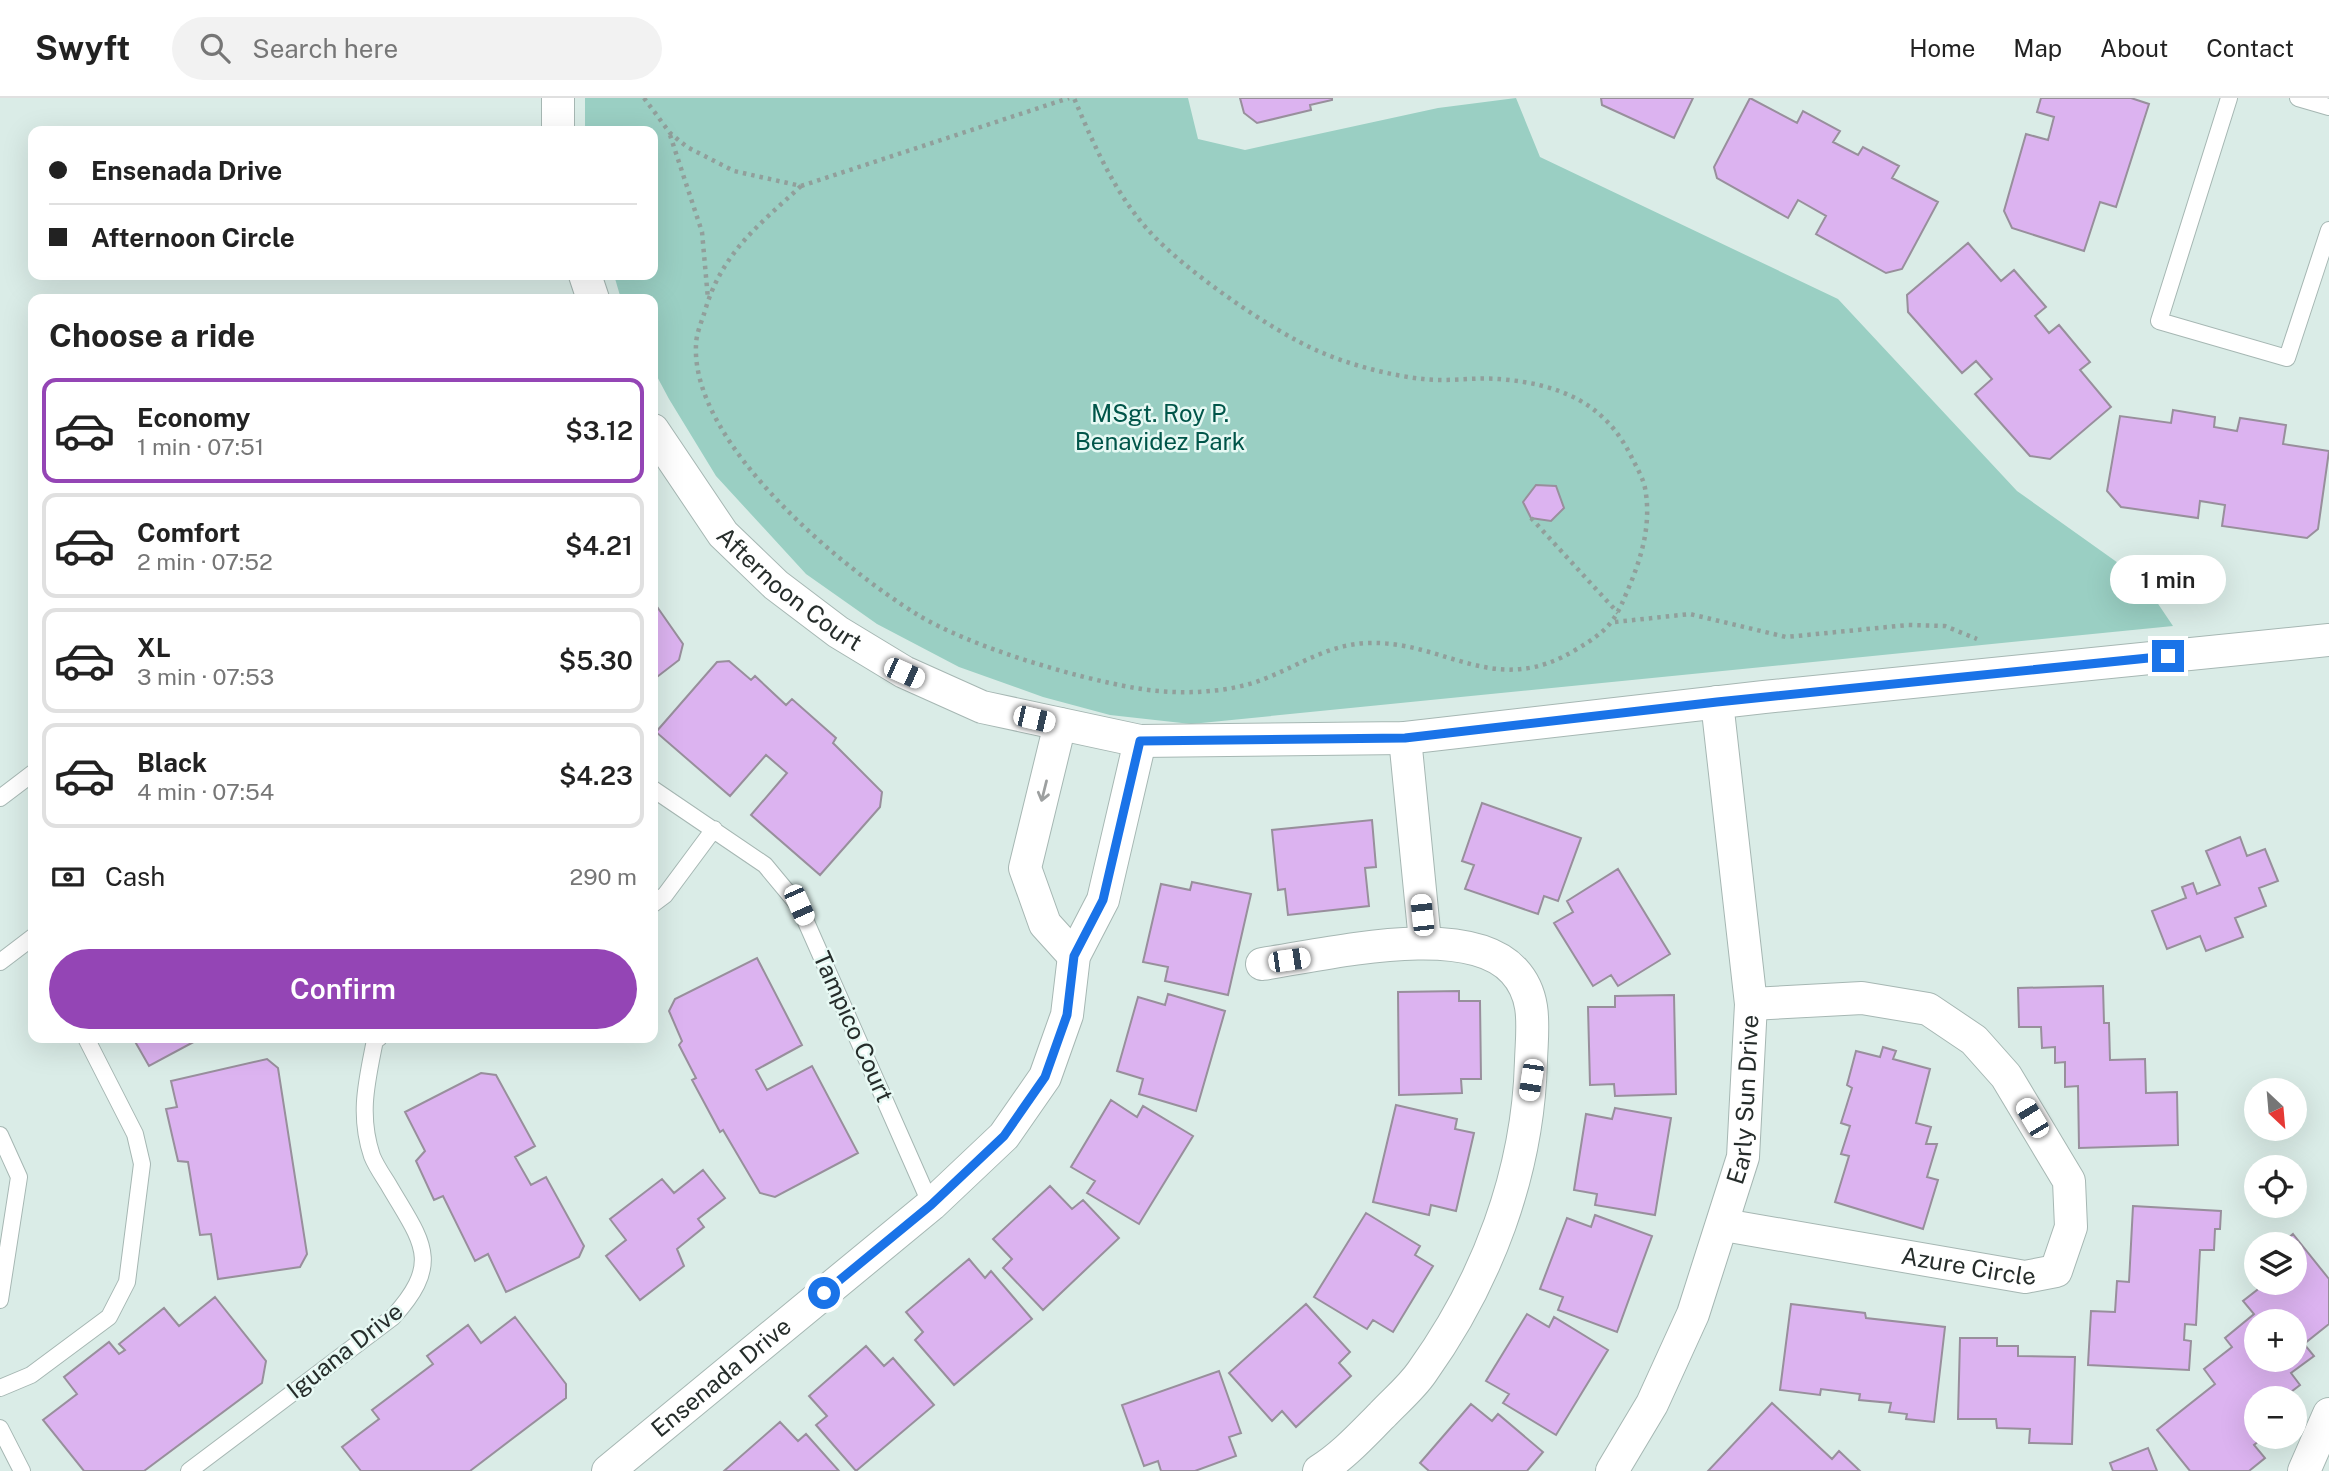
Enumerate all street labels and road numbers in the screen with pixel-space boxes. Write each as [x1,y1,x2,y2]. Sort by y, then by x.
street label: Afternoon Court [712,521,867,656]
street label: Tampico Court [808,947,900,1106]
street label: Early Sun Drive [1720,1014,1763,1187]
street label: Azure Circle [1899,1241,2038,1290]
street label: Iguana Drive [281,1296,408,1404]
street label: Ensenada Drive [646,1311,796,1442]

